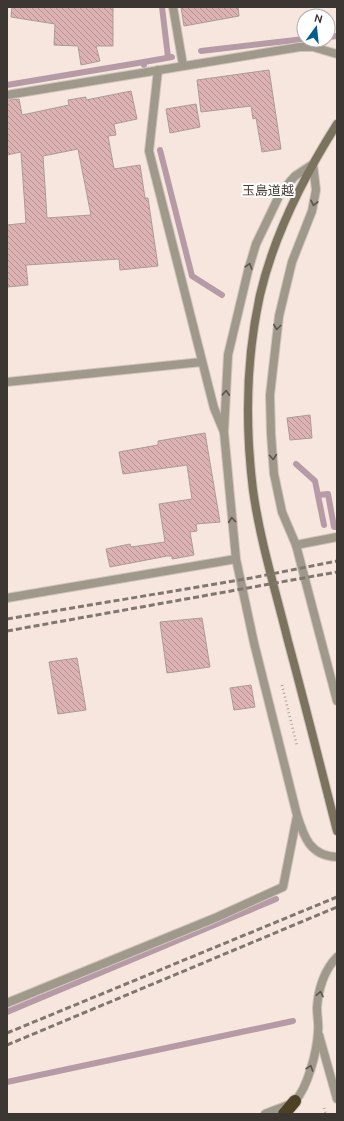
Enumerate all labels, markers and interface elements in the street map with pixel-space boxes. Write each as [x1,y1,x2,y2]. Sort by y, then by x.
north arrow [296,8,336,48]
text: N [313,11,324,25]
district label: 玉島道越 [242,183,294,197]
one-way arrow [310,200,318,206]
one-way arrow [244,262,253,269]
one-way arrow [273,324,282,330]
one-way arrow [222,390,231,396]
one-way arrow [268,454,277,460]
one-way arrow [228,517,237,523]
one-way arrow [315,991,323,997]
one-way arrow [306,1065,314,1072]

